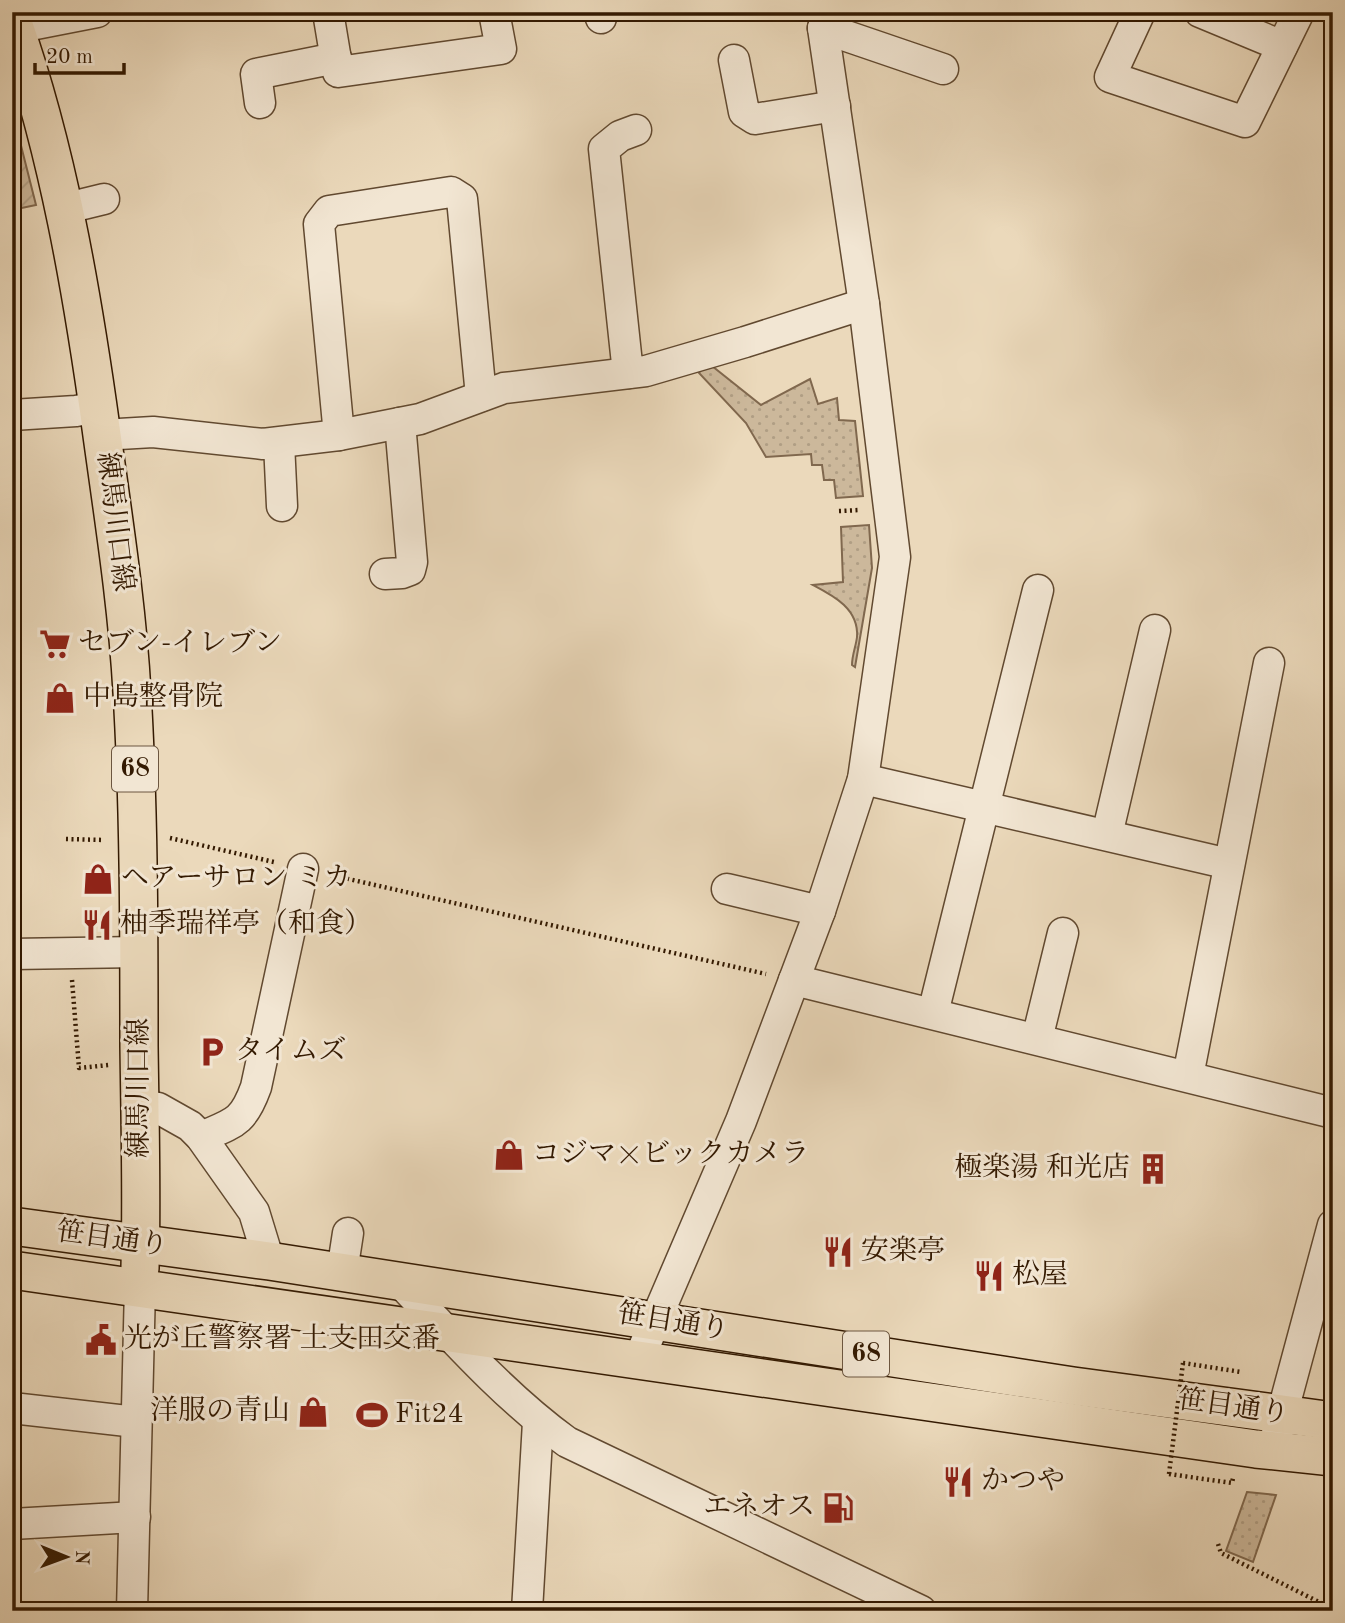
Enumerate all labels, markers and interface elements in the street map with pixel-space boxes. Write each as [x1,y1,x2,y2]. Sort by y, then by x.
scale bar [35,32,124,76]
text: 20 m [46,47,93,68]
street label: 練馬川口線 [92,450,139,593]
supermarket icon: セブン-イレブン [38,627,72,661]
place label: セブン-イレブン [78,628,282,658]
shop icon: 中島整骨院 [43,681,77,715]
place label: 中島整骨院 [83,681,223,712]
road number: 68 [112,747,158,792]
shop icon: ヘアーサロン ミカ [81,862,115,896]
place label: ヘアーサロン ミカ [121,864,351,893]
restaurant icon: 柚季瑞祥亭（和食） [80,908,114,942]
place label: 柚季瑞祥亭（和食） [120,908,372,939]
street label: 練馬川口線 [123,1018,154,1158]
parking icon: タイムズ [195,1035,229,1069]
place label: タイムズ [235,1036,346,1066]
shop icon: コジマ×ビックカメラ [492,1138,526,1172]
place label: コジマ×ビックカメラ [532,1139,809,1169]
place label: 極楽湯 和光店 [954,1152,1130,1183]
building icon: 極楽湯 和光店 [1136,1152,1170,1186]
street label: 笹目通り [55,1215,170,1262]
restaurant icon: 安楽亭 [821,1235,855,1269]
place label: 安楽亭 [861,1235,945,1266]
restaurant icon: 松屋 [972,1259,1006,1293]
place label: 松屋 [1012,1259,1068,1290]
street label: 笹目通り [615,1297,731,1346]
public building icon: 光が丘警察署 土支田交番 [84,1323,118,1357]
place label: 光が丘警察署 土支田交番 [124,1323,440,1354]
road number: 68 [843,1331,889,1376]
street label: 笹目通り [1176,1383,1291,1430]
place label: 洋服の青山 [150,1395,290,1426]
shop icon: 洋服の青山 [296,1395,330,1429]
sports icon: Fit24 [355,1398,389,1432]
place label: Fit24 [395,1401,464,1429]
restaurant icon: かつや [941,1465,975,1499]
place label: かつや [981,1467,1065,1496]
fuel station icon: エネオス [821,1491,855,1525]
place label: エネオス [703,1492,815,1522]
north arrow [32,1522,102,1592]
text: N [71,1550,90,1565]

